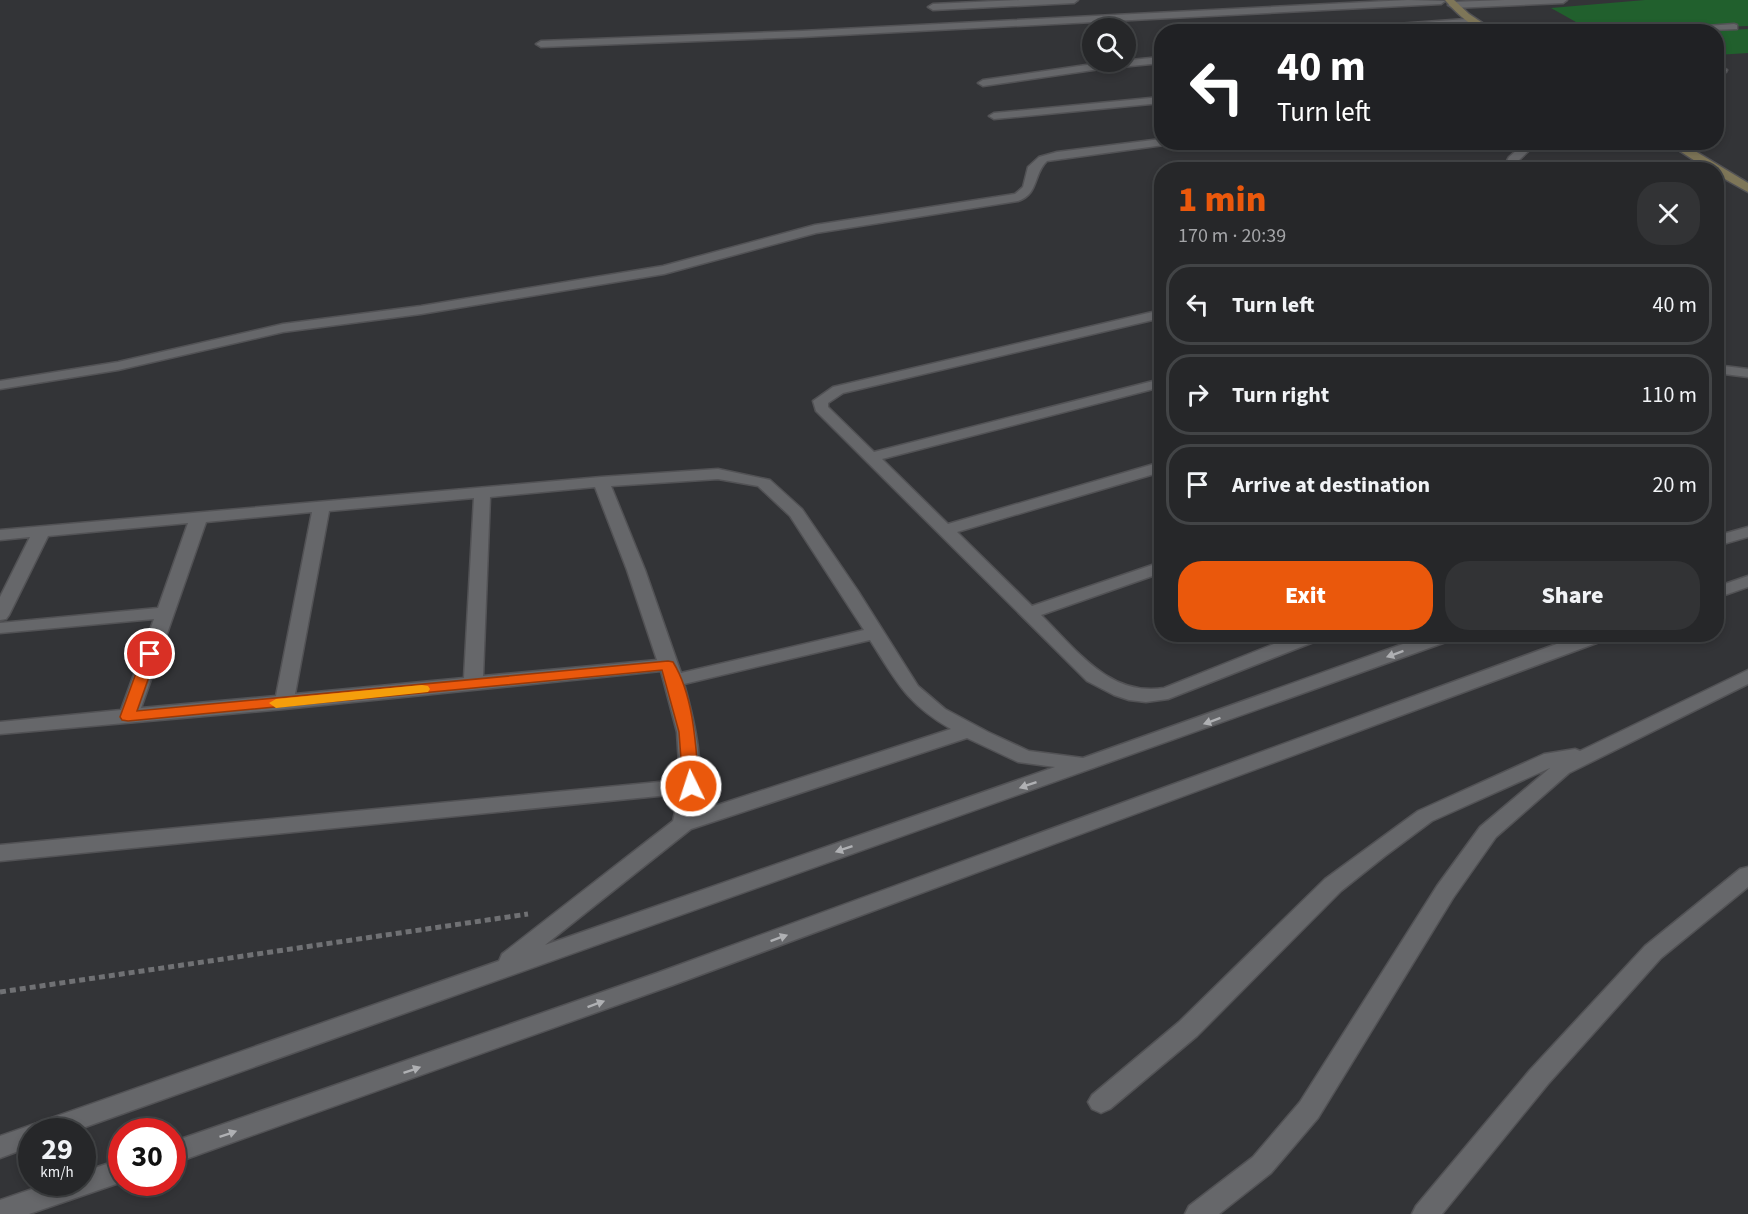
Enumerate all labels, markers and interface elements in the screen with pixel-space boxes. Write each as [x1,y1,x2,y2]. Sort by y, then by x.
map controls [1082,18,1136,72]
button: search [1082,18,1136,72]
text: 40 m [1277,37,1366,97]
icon: left [1178,48,1256,126]
text: Turn left [1277,93,1371,132]
text: 1 min [1178,174,1266,225]
button: close [1637,182,1700,245]
text: 170 m · 20:39 [1178,222,1286,250]
icon: left [1181,288,1214,321]
text: Turn left [1232,289,1314,321]
text: 40 m [1652,289,1697,321]
icon: right [1181,378,1214,411]
text: Turn right [1232,379,1329,411]
text: 110 m [1642,379,1697,411]
icon: arrive [1181,468,1214,501]
text: Arrive at destination [1232,469,1430,501]
text: 20 m [1652,469,1697,501]
button: Exit [1178,561,1433,630]
button: Share [1445,561,1700,630]
pin [124,628,175,679]
icon: arrive [133,637,166,670]
one-way arrow [1386,650,1404,660]
one-way arrow [1203,716,1221,726]
position arrow [659,754,723,818]
one-way arrow [1019,780,1037,790]
one-way arrow [834,844,852,854]
one-way arrow [770,932,788,942]
one-way arrow [587,999,605,1009]
one-way arrow [403,1065,421,1075]
speed limit sign: 30 [108,1118,186,1196]
text: 29 [41,1128,73,1171]
one-way arrow [219,1128,237,1138]
text: km/h [40,1162,74,1183]

